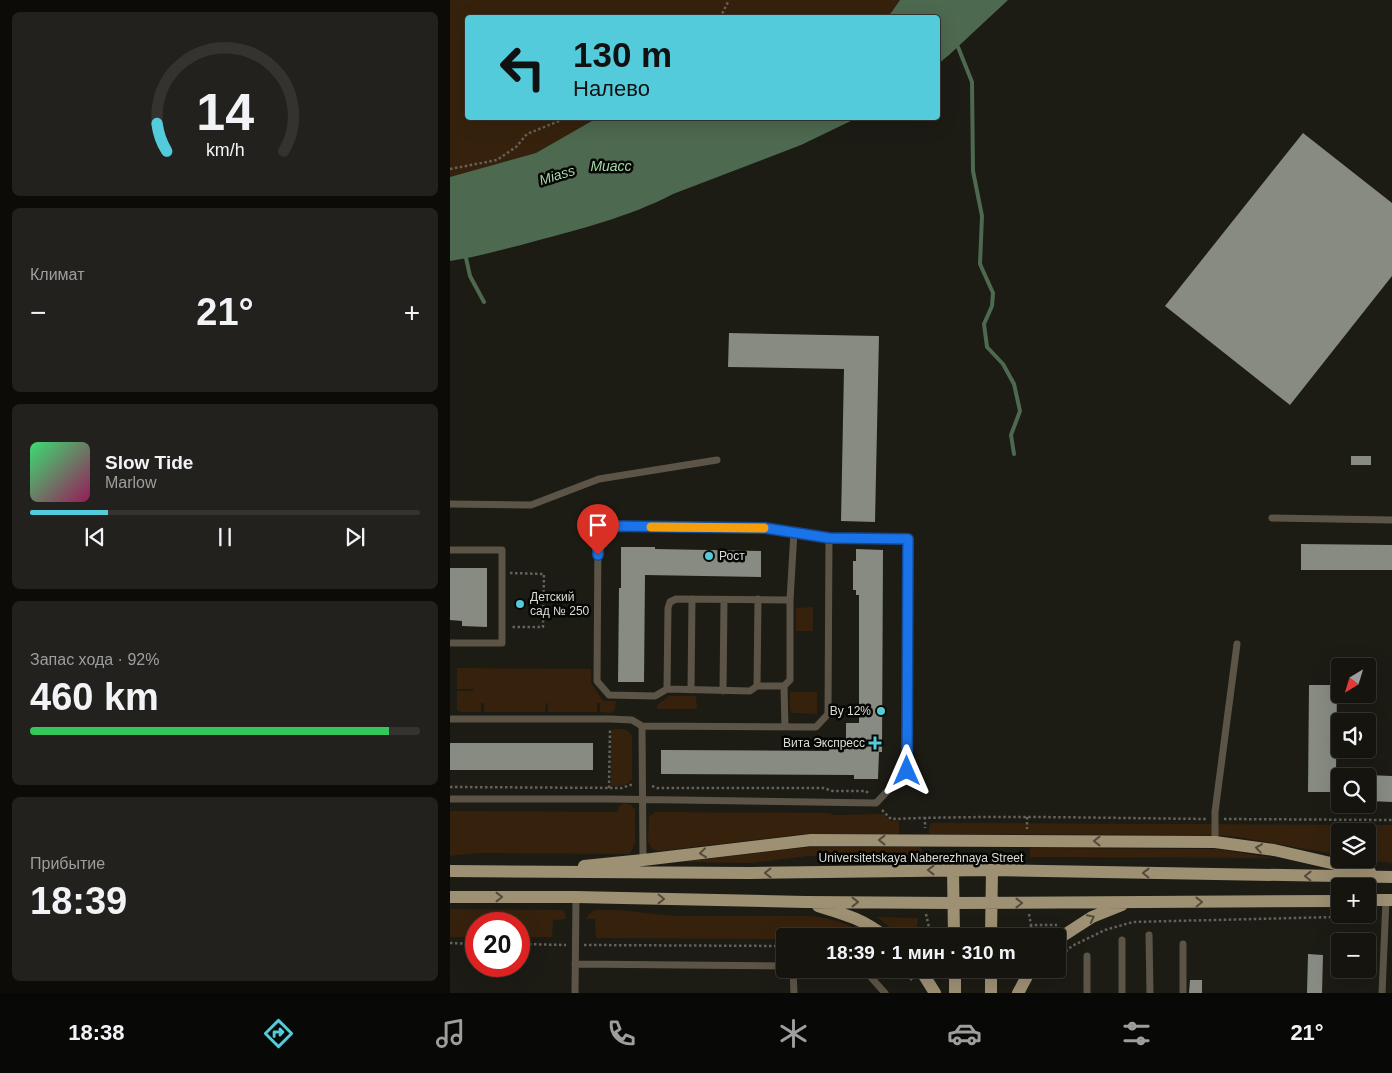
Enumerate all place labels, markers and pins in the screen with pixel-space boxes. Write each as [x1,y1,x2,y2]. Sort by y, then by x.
pin [577,504,619,555]
place label: Рост [719,549,745,563]
marker: Рост [703,550,715,562]
place label: Детский сад № 250 [530,590,590,618]
marker: Детский сад № 250 [514,598,526,610]
place label: Ву 12% [830,704,871,718]
marker: Ву 12% [875,705,887,717]
place label: Вита Экспресс [783,736,865,750]
marker: Вита Экспресс [869,737,881,749]

